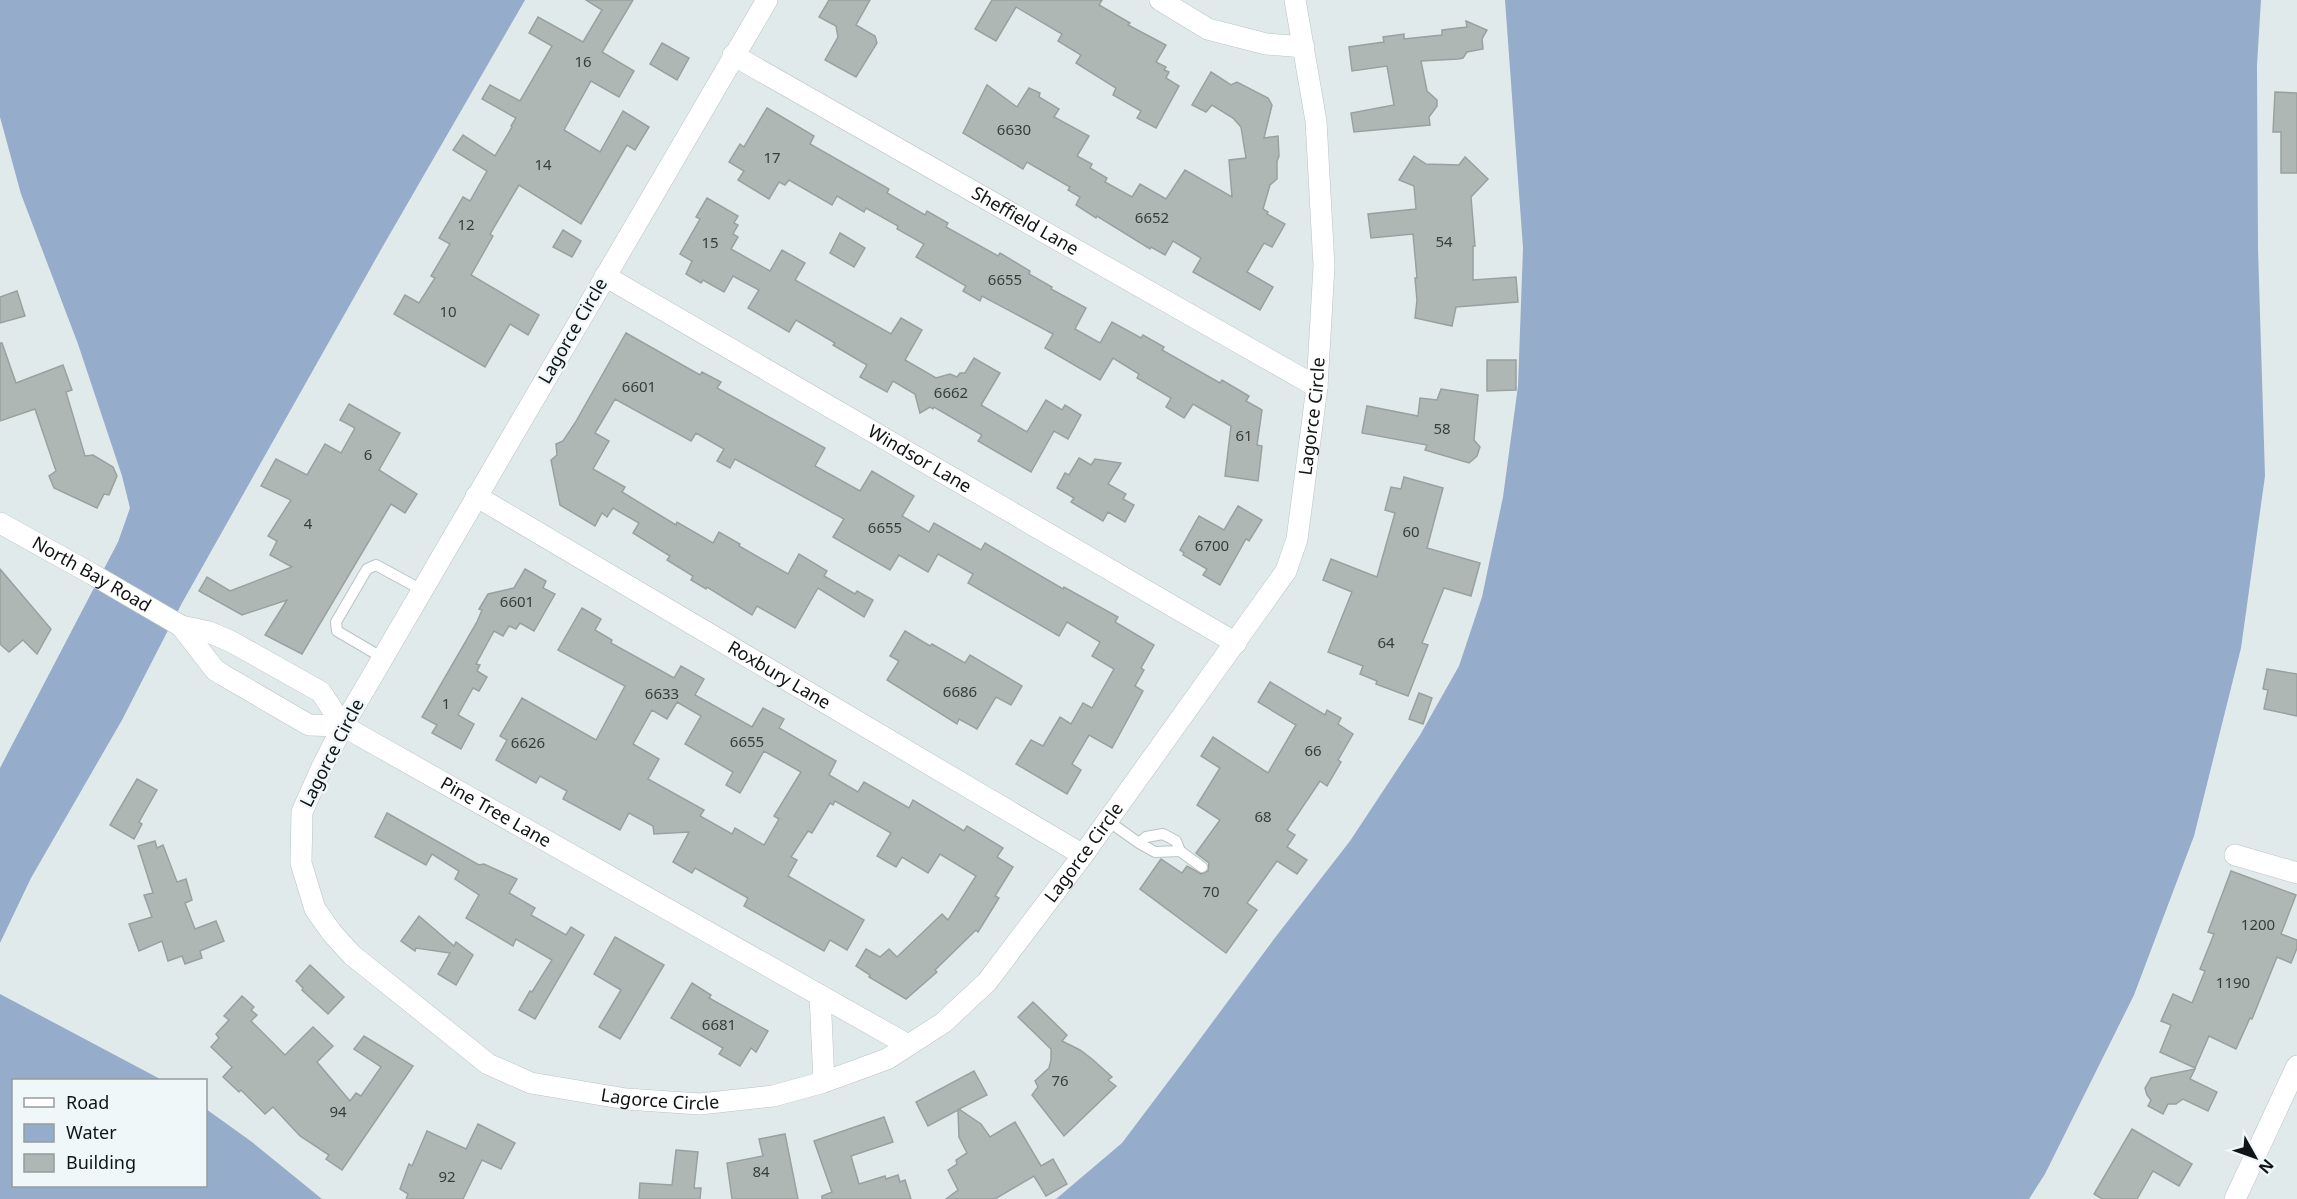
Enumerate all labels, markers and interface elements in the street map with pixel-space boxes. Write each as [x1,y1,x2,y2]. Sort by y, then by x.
house number: 16 [574,51,592,71]
house number: 6630 [997,119,1031,139]
house number: 17 [763,147,781,167]
house number: 14 [534,154,552,174]
street label: Sheffield Lane [968,180,1084,260]
house number: 6652 [1135,207,1169,227]
house number: 12 [457,214,475,234]
house number: 54 [1435,231,1453,251]
house number: 15 [701,232,719,252]
house number: 6655 [988,269,1022,289]
street label: Lagorce Circle [532,273,612,388]
house number: 10 [439,301,457,321]
street label: Lagorce Circle [1293,357,1330,477]
house number: 6601 [622,376,656,396]
house number: 6662 [934,382,968,402]
house number: 58 [1433,418,1451,438]
street label: Windsor Lane [864,419,976,498]
house number: 61 [1235,425,1253,445]
house number: 6 [364,444,372,464]
house number: 4 [304,513,313,533]
house number: 6655 [868,517,902,537]
house number: 60 [1402,521,1420,541]
street label: North Bay Road [28,530,156,617]
house number: 6700 [1195,535,1229,555]
house number: 6601 [500,591,534,611]
house number: 64 [1377,632,1395,652]
street label: Roxbury Lane [724,635,835,714]
house number: 6686 [943,681,977,701]
house number: 6633 [645,683,679,703]
house number: 1 [442,693,450,713]
street label: Lagorce Circle [294,694,369,811]
house number: 6655 [730,731,764,751]
house number: 6626 [511,732,545,752]
house number: 66 [1304,740,1322,760]
street label: Pine Tree Lane [437,771,556,852]
street label: Lagorce Circle [1038,797,1128,907]
house number: 68 [1254,806,1272,826]
house number: 70 [1202,881,1220,901]
house number: 1200 [2241,914,2275,934]
house number: 1190 [2216,972,2250,992]
house number: 6681 [702,1014,736,1034]
house number: 76 [1051,1070,1069,1090]
legend [12,1079,207,1187]
street label: Lagorce Circle [599,1082,720,1115]
text: Road [66,1090,109,1114]
house number: 94 [329,1101,347,1121]
text: Water [66,1120,117,1144]
north arrow [2225,1127,2285,1187]
text: Building [66,1150,136,1174]
text: N [2254,1155,2279,1179]
house number: 84 [752,1161,770,1181]
house number: 92 [438,1166,456,1186]

